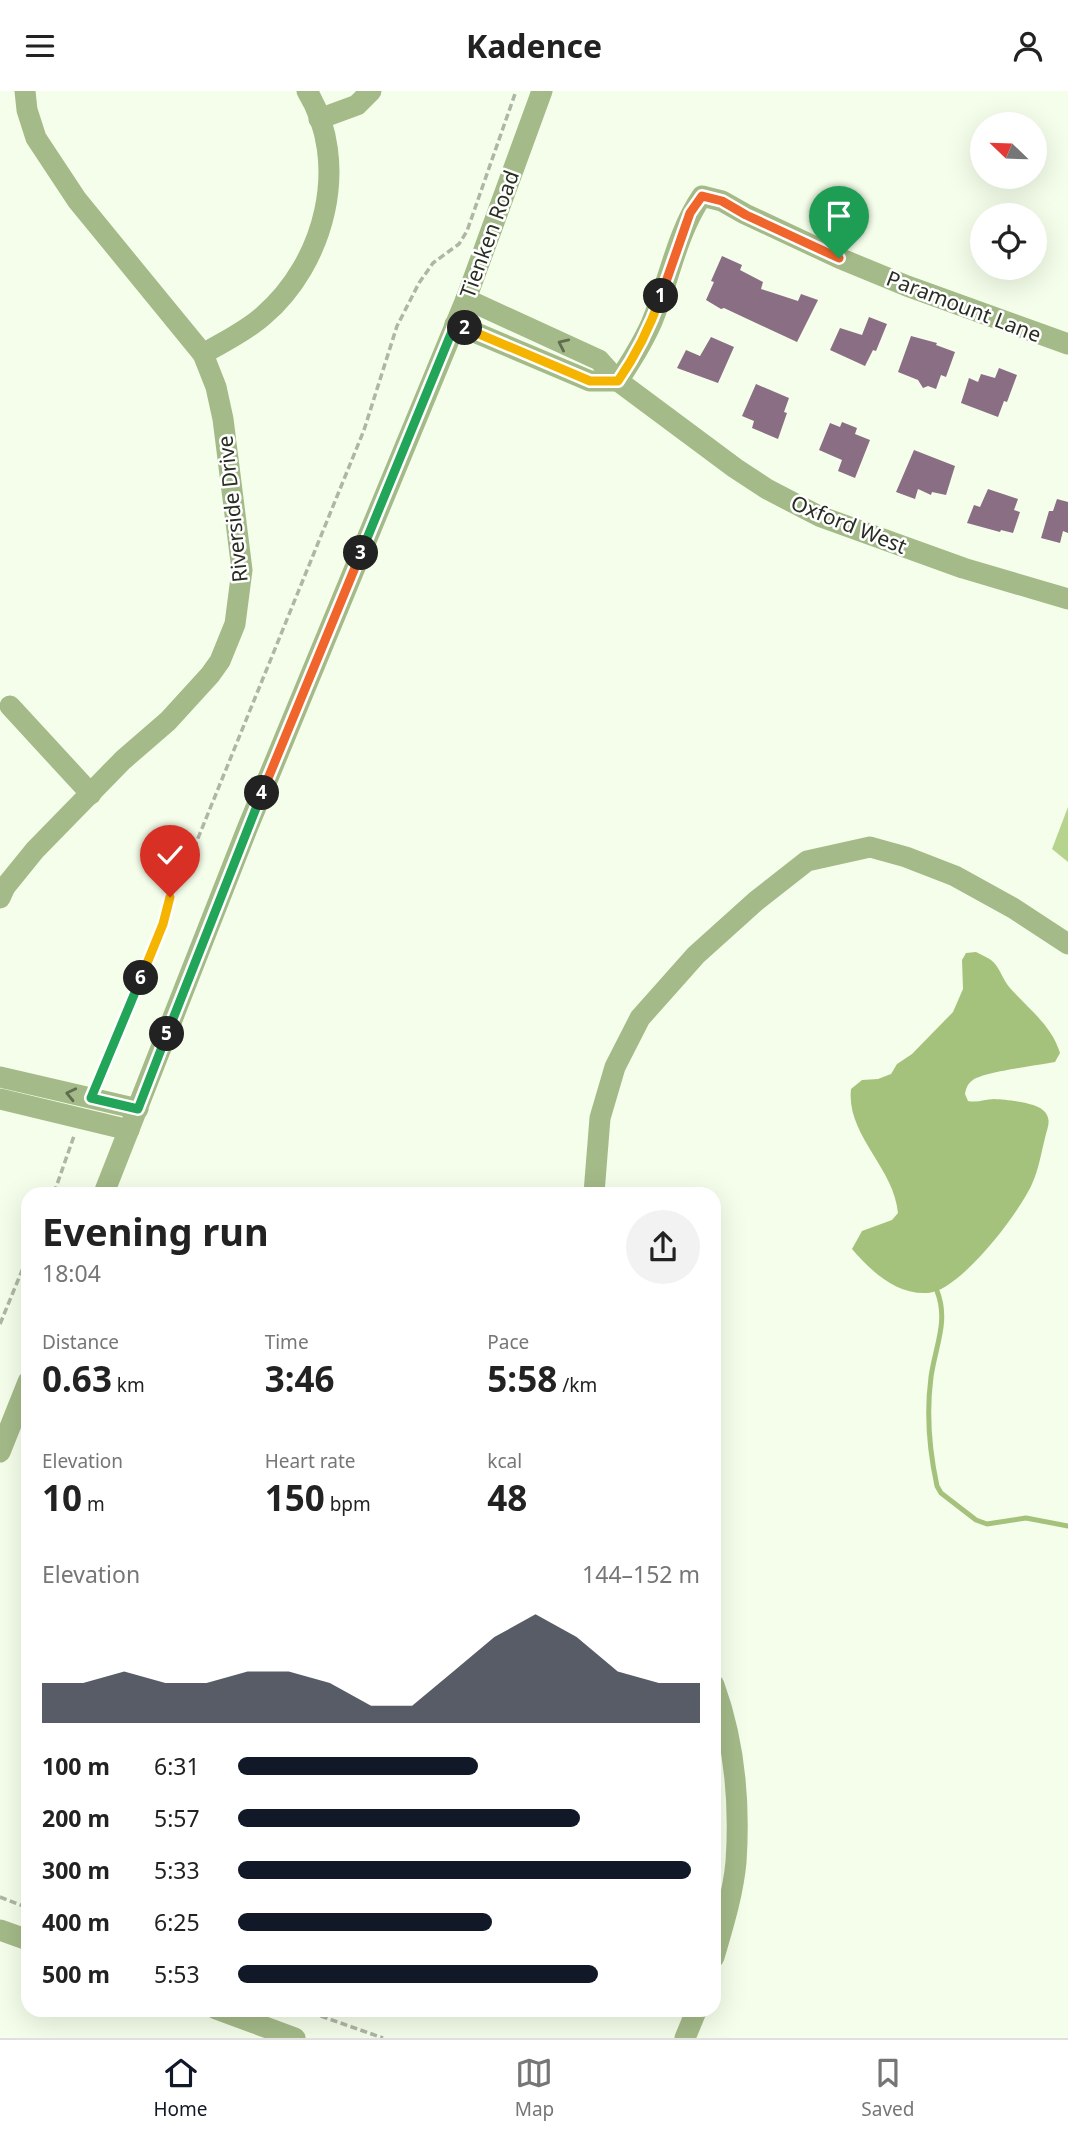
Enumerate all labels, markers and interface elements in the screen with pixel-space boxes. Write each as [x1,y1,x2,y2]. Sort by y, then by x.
text: Kadence [466,24,602,67]
icon: menu [21,27,59,65]
icon: person [1009,27,1047,65]
north arrow [970,112,1046,189]
map controls [970,112,1047,280]
street label: Tienken Road [453,166,525,302]
pin [809,186,869,258]
icon: arrive [820,197,858,235]
button: locate [970,203,1047,280]
street label: Paramount Lane [883,264,1045,348]
pin: 1 [644,279,678,313]
text: 1 [655,282,666,308]
pin: 2 [448,310,482,345]
text: 2 [459,314,470,340]
one-way arrow [558,338,570,352]
street label: Riverside Drive [210,434,254,584]
street label: Oxford West [787,488,911,560]
pin: 3 [344,535,378,571]
text: 3 [355,539,366,565]
pin: 4 [244,775,280,811]
text: 4 [256,779,267,805]
pin [140,825,200,897]
icon: check [151,836,189,874]
pin: 6 [124,961,158,995]
text: 6 [135,964,146,990]
pin: 5 [150,1017,184,1051]
text: 5 [161,1020,172,1046]
one-way arrow [65,1087,77,1102]
text: Evening run [42,1205,269,1257]
button: share [626,1210,700,1284]
text: 18:04 [42,1257,101,1289]
text: Distance [42,1329,119,1355]
text: Time [265,1329,309,1355]
text: Pace [487,1329,529,1355]
text: 0.63 [42,1355,112,1402]
text: 3:46 [265,1355,335,1402]
text: 5:58 [487,1355,557,1402]
text: km [112,1372,145,1398]
text: /km [557,1372,597,1398]
text: Elevation [42,1448,123,1474]
text: Heart rate [265,1448,355,1474]
text: kcal [487,1448,522,1474]
text: 10 [42,1474,82,1521]
text: 150 [265,1474,325,1521]
text: 48 [487,1474,527,1521]
text: m [82,1491,105,1517]
text: bpm [325,1491,371,1517]
text: Elevation [42,1558,140,1590]
text: 144–152 m [582,1558,700,1590]
text: 100 m [42,1750,110,1782]
text: 6:31 [154,1750,200,1782]
text: 200 m [42,1802,110,1834]
text: 5:57 [154,1802,200,1834]
text: 300 m [42,1854,110,1886]
text: 5:33 [154,1854,200,1886]
text: 400 m [42,1906,110,1938]
text: 6:25 [154,1906,200,1938]
text: 500 m [42,1958,110,1990]
text: 5:53 [154,1958,200,1990]
tab: Home [154,2054,208,2122]
tab: Map [515,2054,554,2122]
tab: Saved [861,2054,914,2122]

